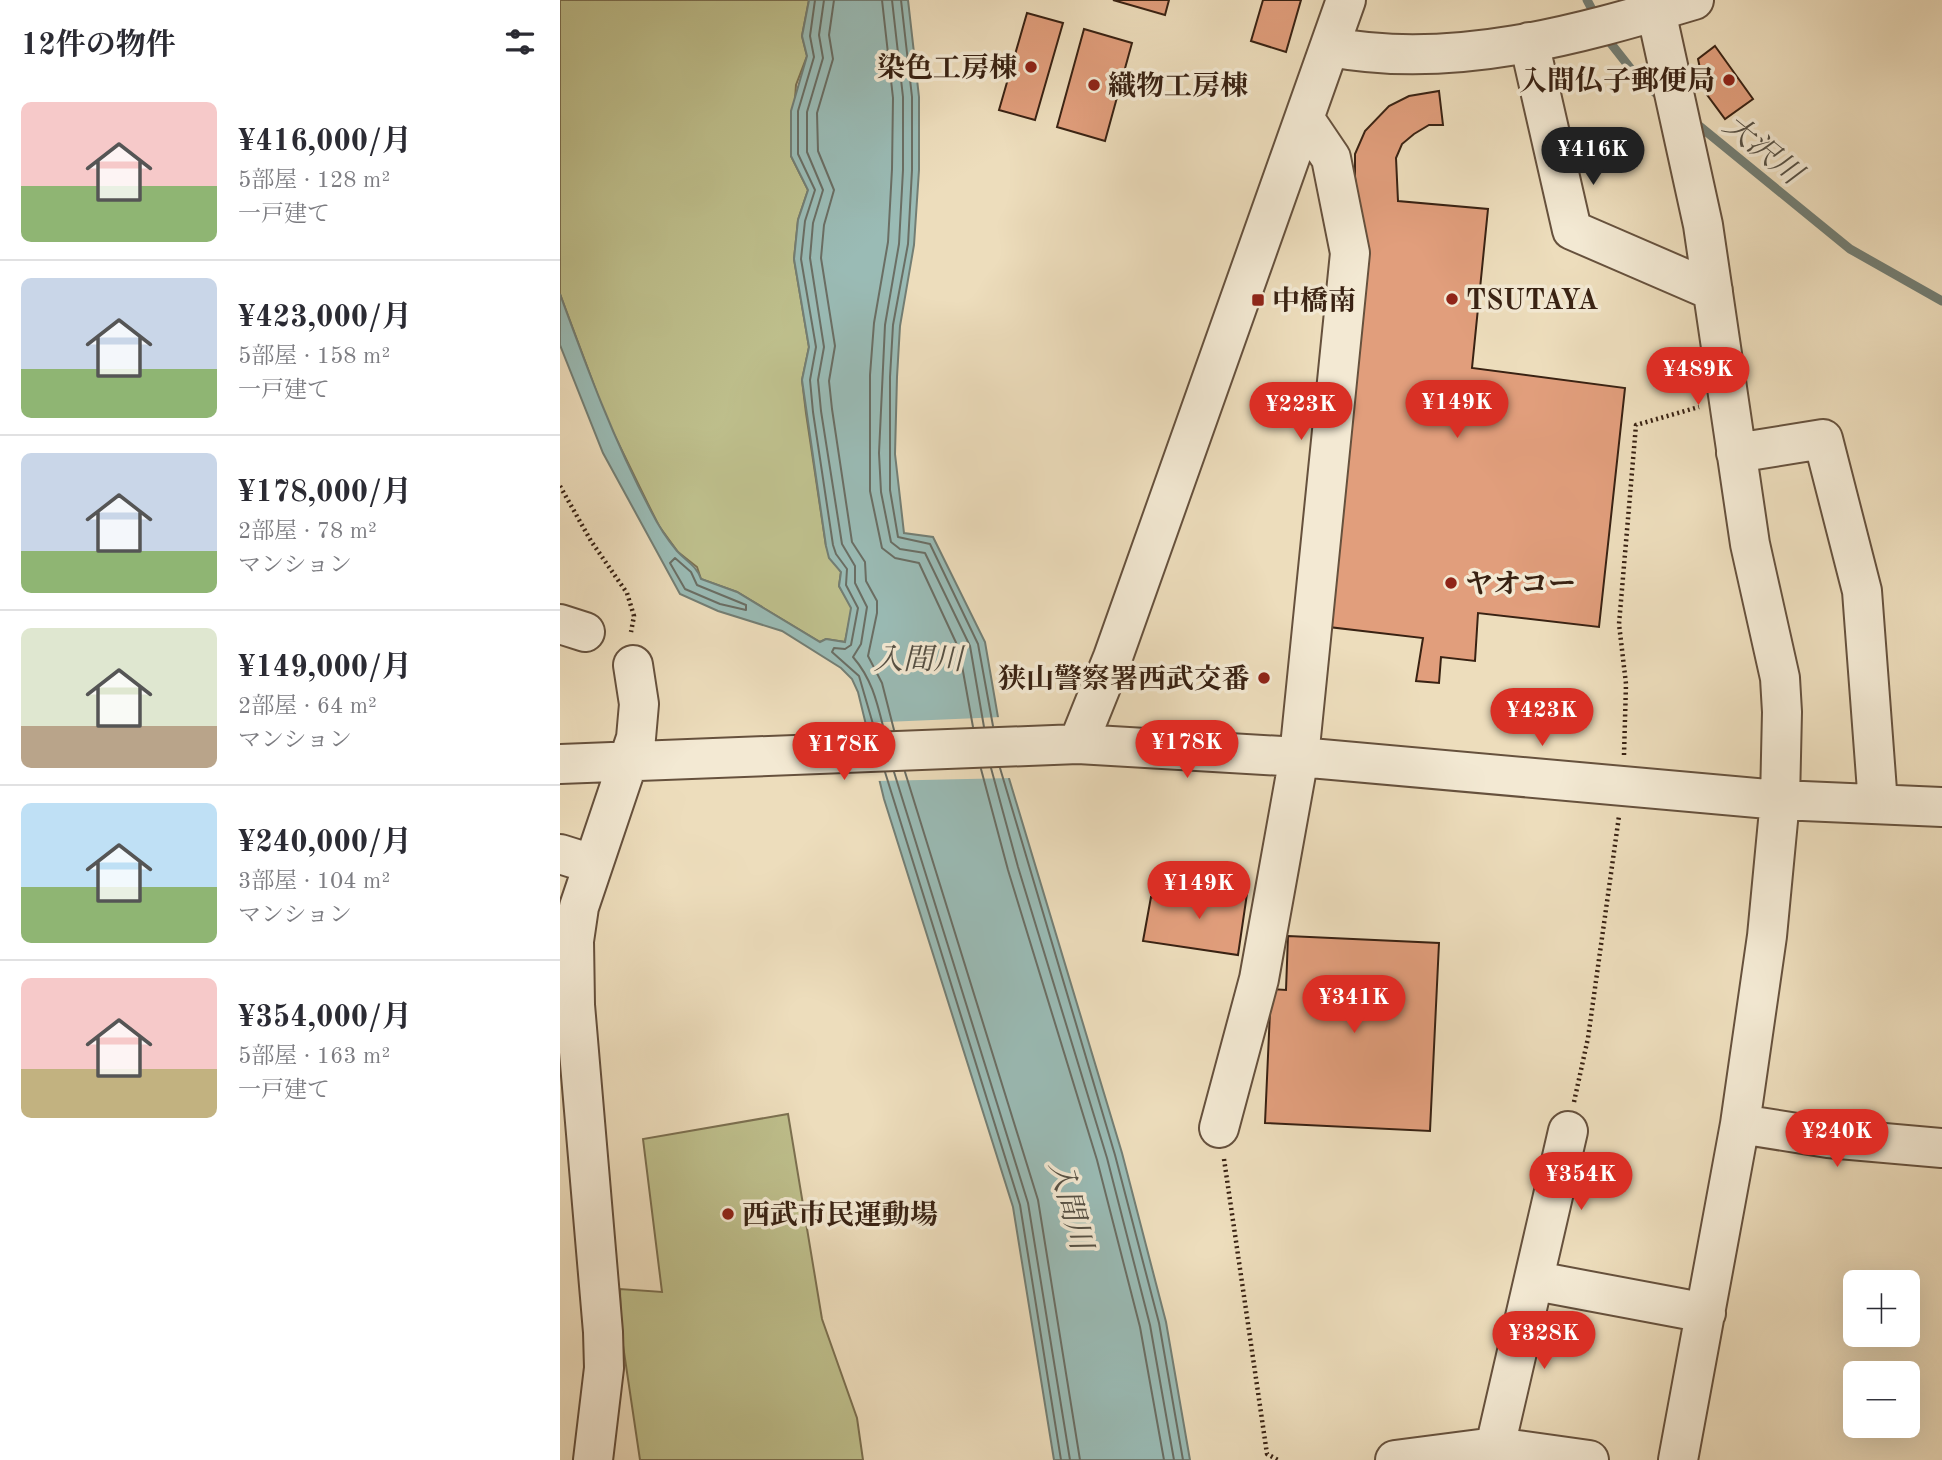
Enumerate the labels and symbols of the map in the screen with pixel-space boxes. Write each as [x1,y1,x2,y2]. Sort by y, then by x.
place label: 染色工房棟 [877,53,1017,84]
marker: 染色工房棟 [1023,59,1039,75]
place label: 入間仏子郵便局 [1519,65,1715,97]
place label: 織物工房棟 [1108,71,1248,102]
marker: 入間仏子郵便局 [1721,72,1737,88]
marker: 織物工房棟 [1086,77,1102,93]
water label: 大沢川 [1717,108,1810,192]
pin: ¥416K [1544,128,1642,187]
place label: 中橋南 [1272,286,1356,317]
place label: TSUTAYA [1466,288,1598,316]
marker: TSUTAYA [1444,291,1460,307]
marker: 中橋南 [1250,292,1266,308]
pin: ¥489K [1649,348,1747,407]
pin: ¥149K [1408,380,1506,440]
pin: ¥223K [1252,382,1350,442]
place label: ヤオコー [1465,570,1576,600]
marker: ヤオコー [1443,575,1459,591]
water label: 入間川 [873,644,966,676]
place label: 狭山警察署西武交番 [998,664,1250,695]
marker: 狭山警察署西武交番 [1256,670,1272,686]
pin: ¥423K [1493,688,1591,748]
pin: ¥178K [1138,720,1236,780]
pin: ¥178K [795,722,893,782]
pin: ¥149K [1150,862,1248,921]
pin: ¥341K [1305,976,1403,1035]
pin: ¥240K [1788,1110,1886,1169]
pin: ¥354K [1532,1152,1630,1212]
water label: 入間川 [1043,1158,1098,1256]
place label: 西武市民運動場 [742,1200,938,1231]
marker: 西武市民運動場 [720,1206,736,1222]
pin: ¥328K [1495,1312,1593,1371]

